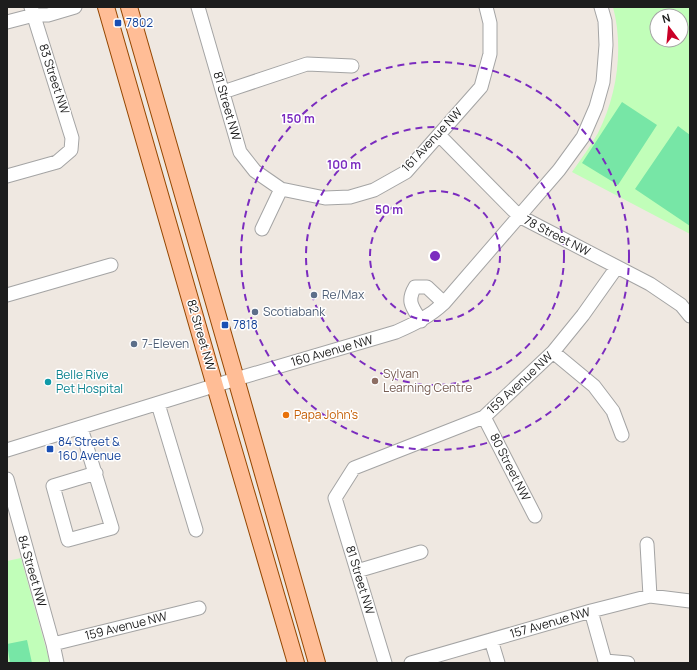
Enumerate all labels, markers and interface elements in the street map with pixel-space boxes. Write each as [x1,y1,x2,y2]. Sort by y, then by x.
north arrow [649,8,689,48]
text: N [660,10,672,26]
place label: 7802 [126,14,153,31]
marker: 7802 [113,18,123,28]
street label: 83 Street NW [35,41,74,117]
street label: 81 Street NW [210,69,246,143]
street label: 161 Avenue NW [397,103,466,175]
text: 150 m [281,110,315,127]
text: 100 m [327,156,361,173]
text: 50 m [375,201,403,218]
street label: 78 Street NW [521,212,594,260]
centre of rings [428,249,442,263]
place label: Re/Max [322,286,365,303]
marker: Re/Max [309,290,319,300]
street label: 82 Street NW [183,297,220,373]
place label: Scotiabank [263,303,326,320]
marker: Scotiabank [250,307,260,317]
place label: 7818 [233,316,258,333]
marker: 7818 [220,320,230,330]
street label: 160 Avenue NW [289,330,376,370]
place label: 7-Eleven [142,335,189,352]
marker: 7-Eleven [129,339,139,349]
street label: 159 Avenue NW [483,347,557,418]
place label: Sylvan Learning Centre [383,365,472,396]
place label: Belle Rive Pet Hospital [56,366,123,397]
marker: Sylvan Learning Centre [370,376,380,386]
marker: Belle Rive Pet Hospital [43,377,53,387]
place label: Papa John's [294,406,358,423]
marker: Papa John's [281,410,291,420]
street label: 80 Street NW [486,430,535,504]
place label: 84 Street & 160 Avenue [58,433,121,464]
marker: 84 Street & 160 Avenue [45,444,55,454]
street label: 84 Street NW [14,533,51,609]
street label: 81 Street NW [342,543,379,617]
street label: 157 Avenue NW [508,603,593,642]
street label: 159 Avenue NW [83,607,170,644]

